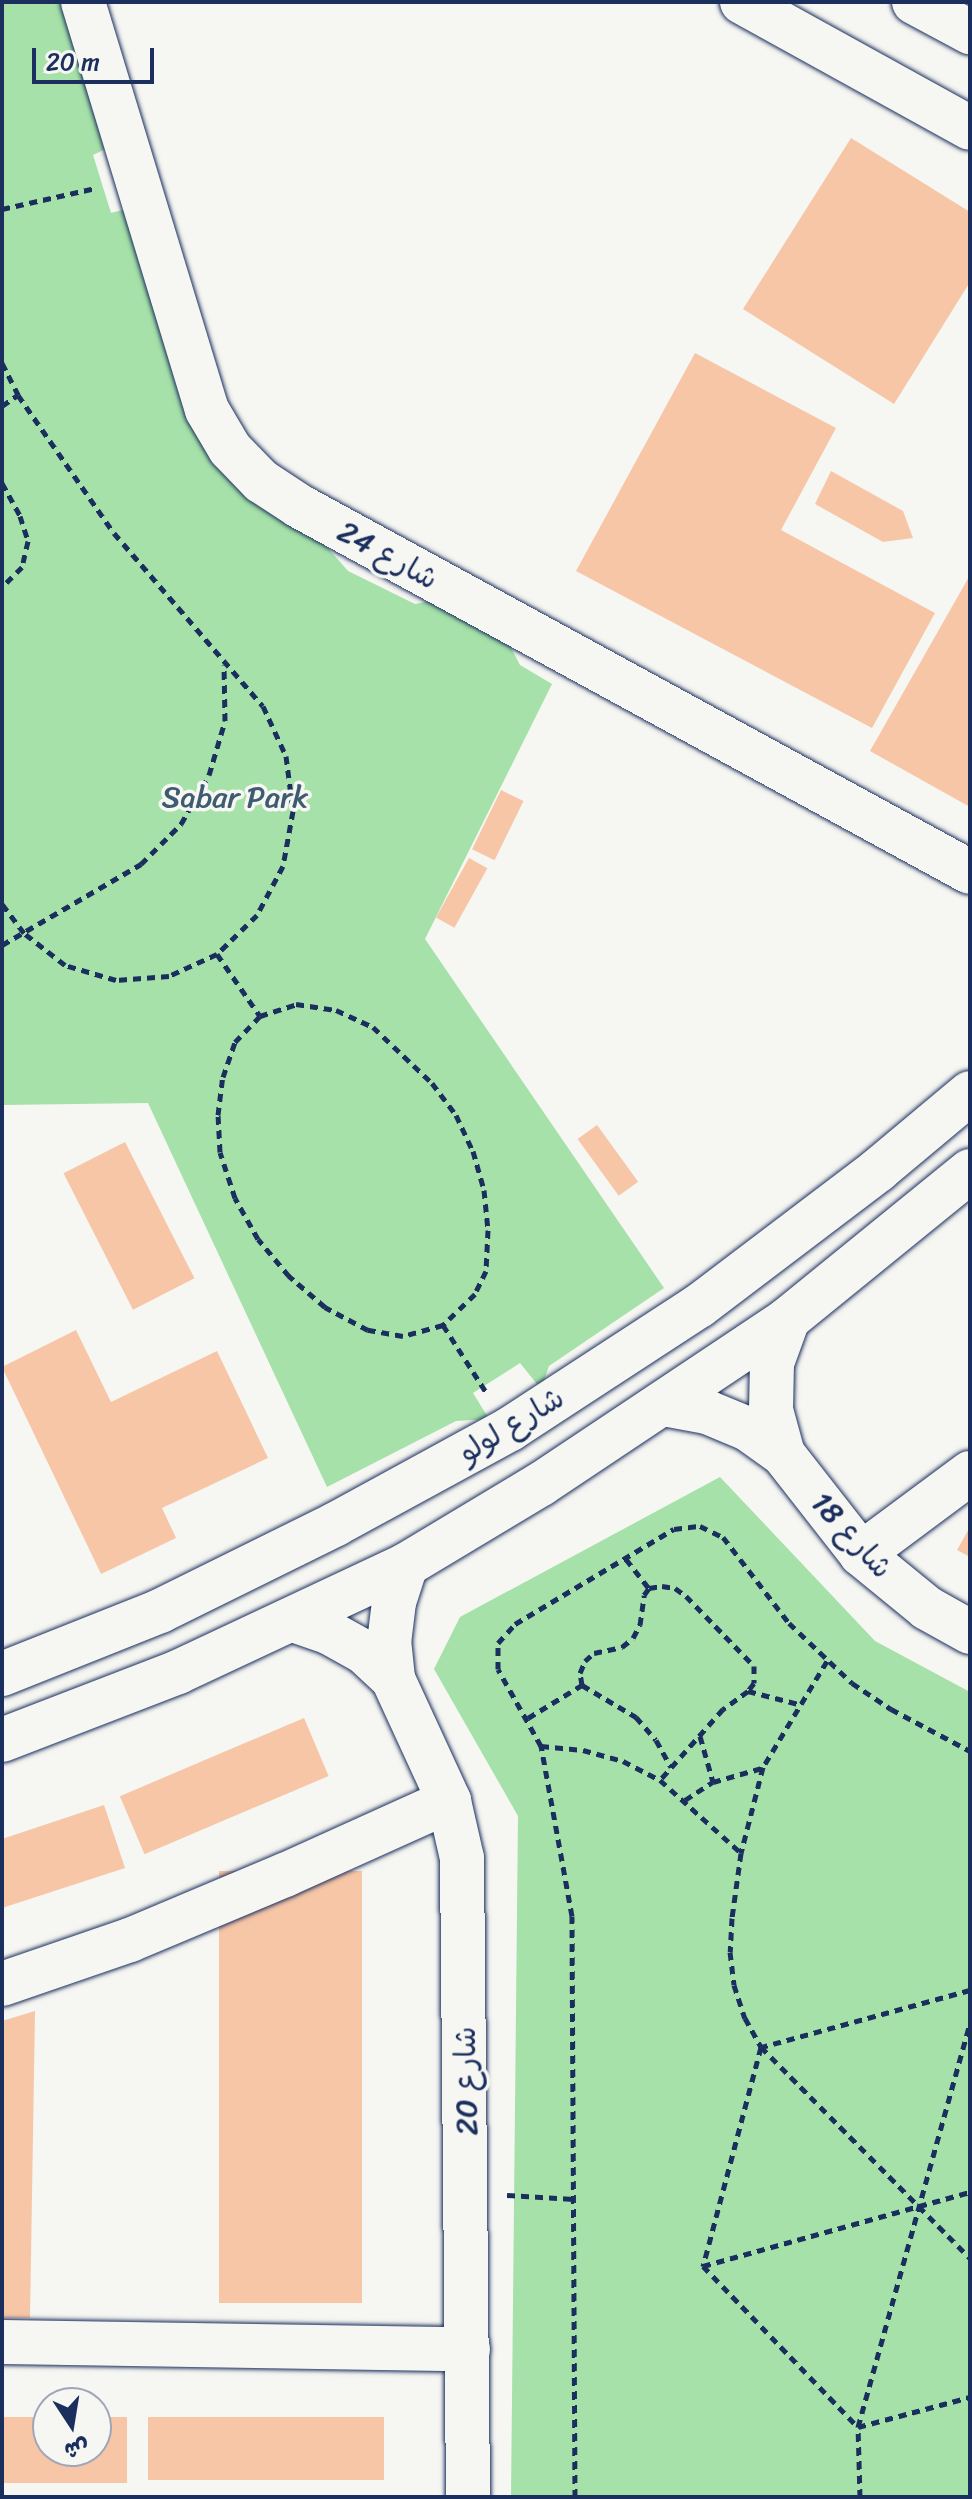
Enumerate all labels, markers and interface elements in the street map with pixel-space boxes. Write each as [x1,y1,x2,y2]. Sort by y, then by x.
scale bar [36,32,158,82]
text: 20 m [46,41,100,83]
street label: شارع 24 [332,513,444,597]
park label: Sabar Park [161,779,309,815]
street label: شارع لولو [452,1379,570,1471]
street label: شارع 18 [804,1484,900,1586]
street label: شارع 20 [447,2026,485,2136]
north arrow [32,2387,112,2467]
text: ش [61,2427,93,2471]

